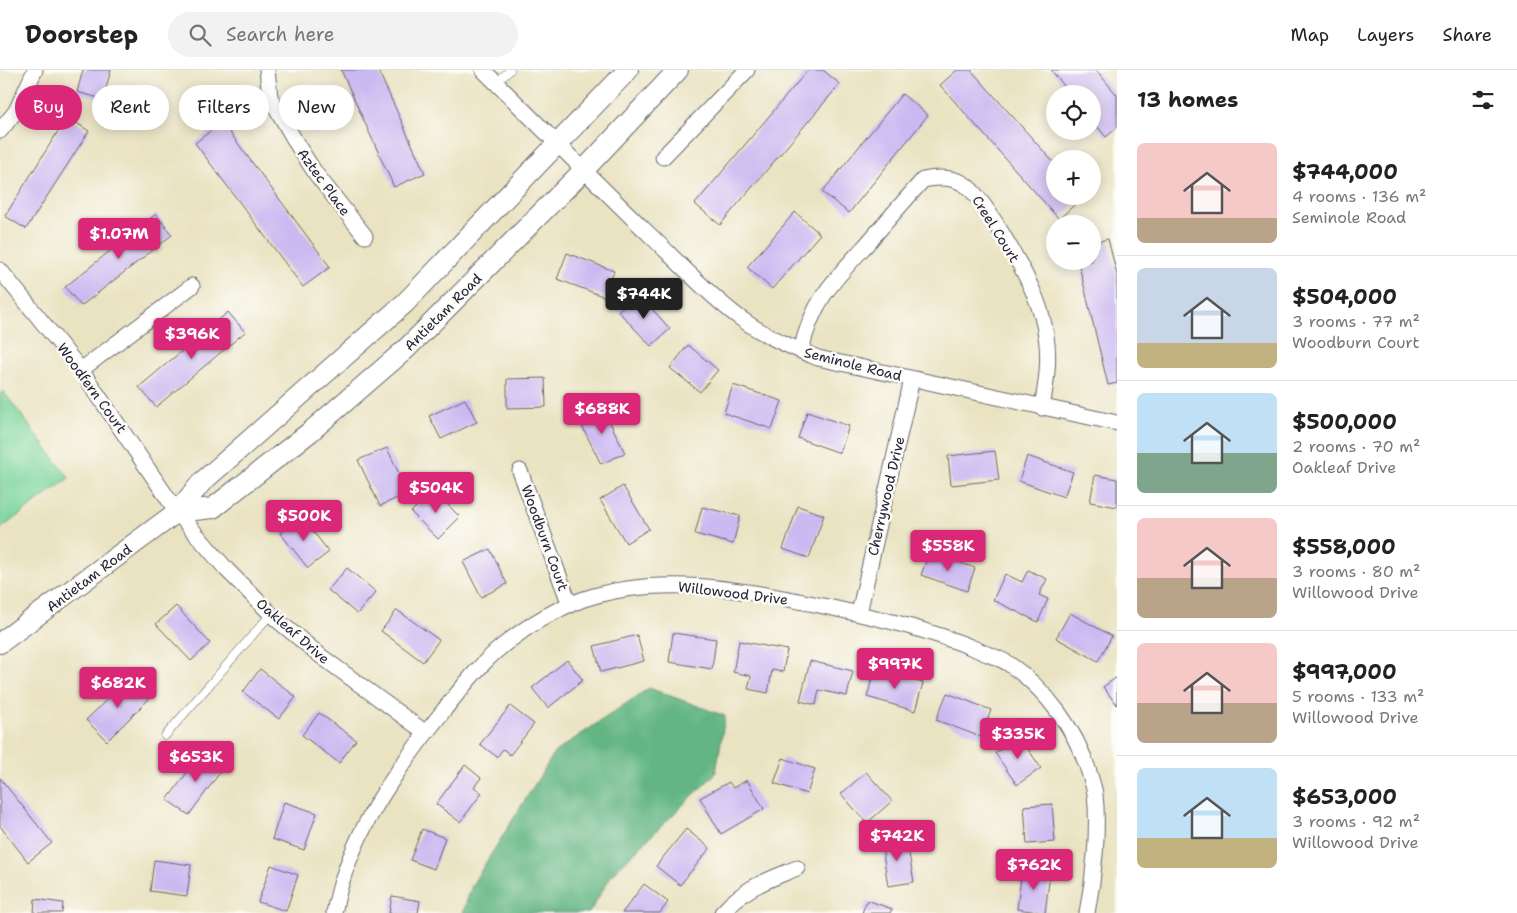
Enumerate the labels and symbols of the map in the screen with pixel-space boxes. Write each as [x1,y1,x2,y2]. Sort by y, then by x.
street label: Aztec Place [294,145,354,219]
street label: Creel Court [968,192,1024,266]
pin: $1.07M [78,218,160,260]
street label: Antietam Road [400,269,486,355]
pin: $744K [609,278,679,320]
pin: $396K [157,318,227,360]
street label: Woodfern Court [53,339,131,437]
street label: Seminole Road [802,343,904,385]
pin: $688K [567,392,637,435]
street label: Cherrywood Drive [864,434,909,557]
pin: $504K [401,472,471,514]
street label: Woodburn Court [517,483,573,593]
pin: $500K [269,500,339,542]
pin: $558K [913,530,983,572]
street label: Antietam Road [43,540,135,616]
street label: Willowood Drive [677,577,789,609]
street label: Oakleaf Drive [253,594,333,668]
pin: $997K [860,648,930,690]
pin: $682K [83,666,153,709]
pin: $335K [983,718,1053,760]
pin: $653K [161,740,231,783]
pin: $742K [862,820,932,862]
pin: $762K [999,848,1069,891]

